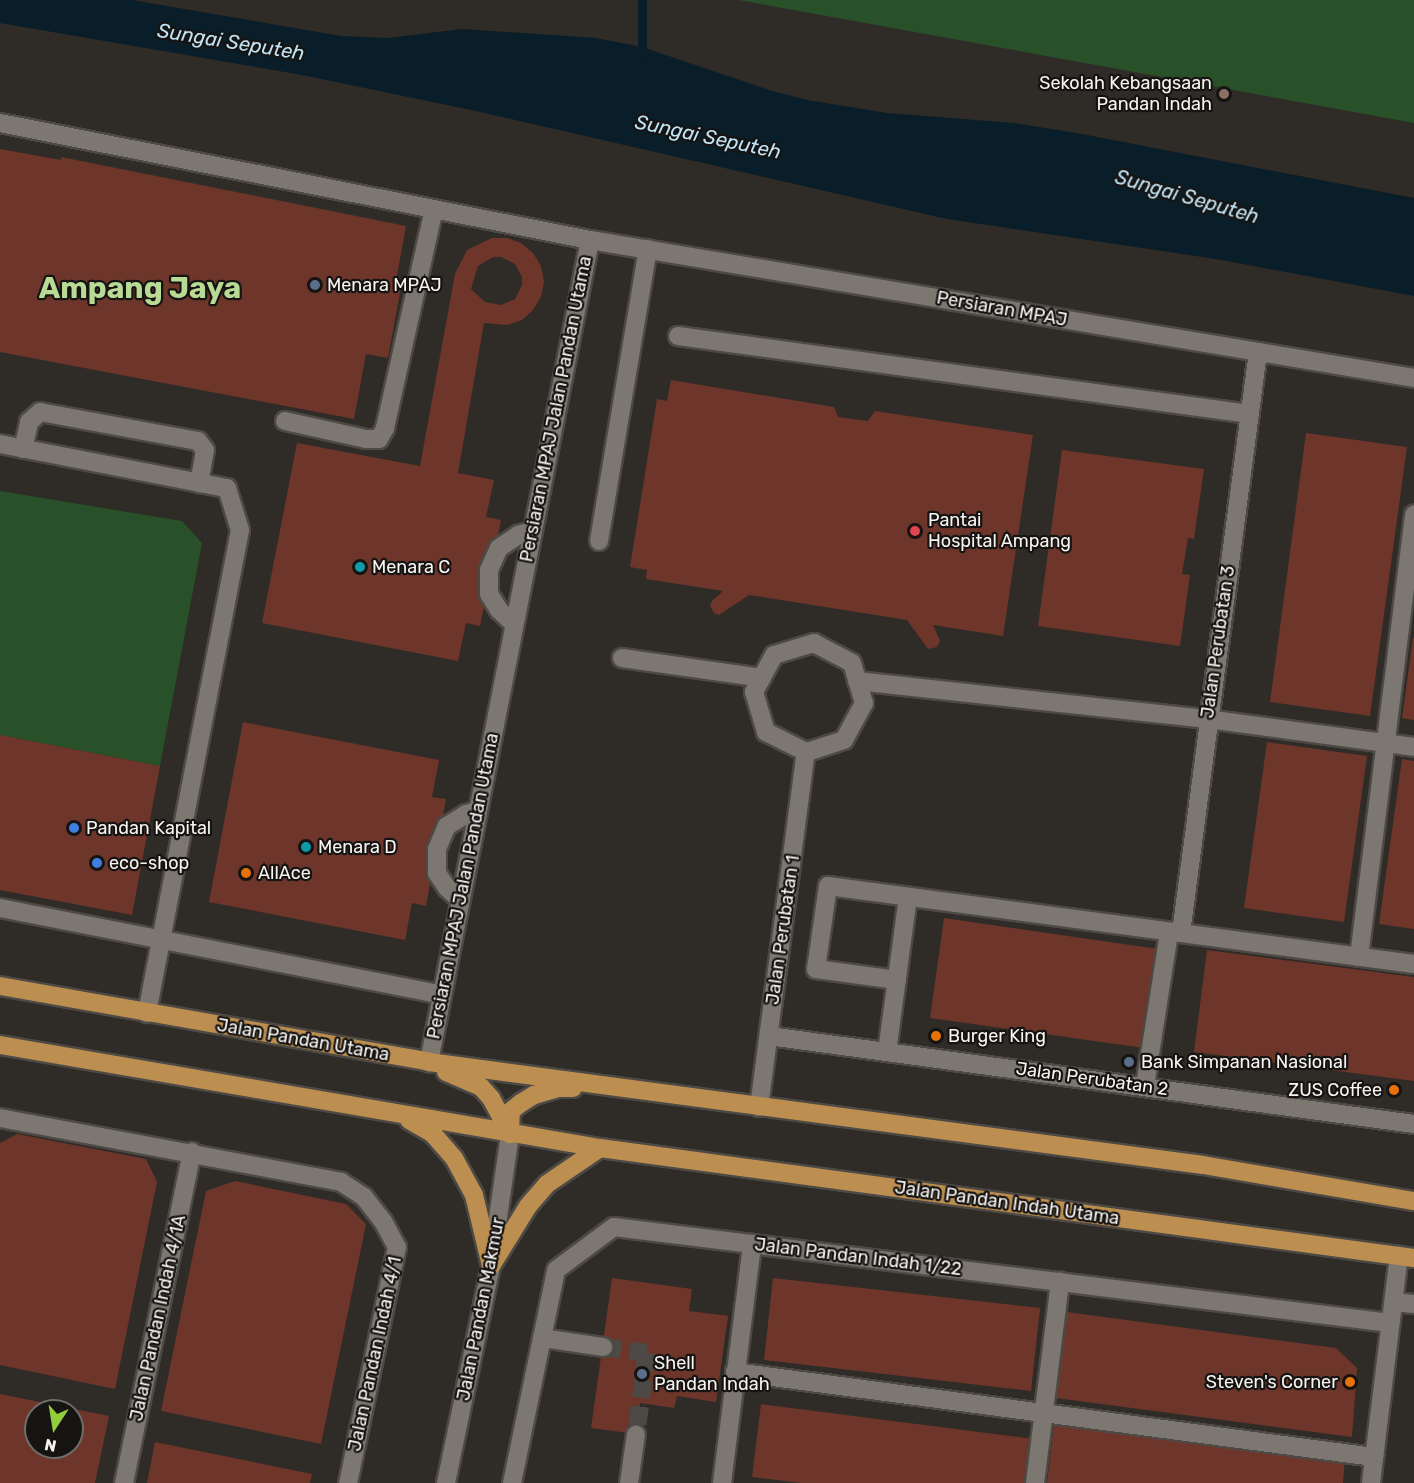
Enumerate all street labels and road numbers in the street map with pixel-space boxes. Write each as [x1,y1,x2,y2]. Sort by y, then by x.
street label: Persiaran MPAJ Jalan Pandan Utama [516,254,596,564]
street label: Persiaran MPAJ [935,287,1069,331]
street label: Jalan Perubatan 3 [1197,564,1239,720]
street label: Persiaran MPAJ Jalan Pandan Utama [423,731,503,1041]
street label: Jalan Perubatan 1 [762,854,804,1006]
street label: Jalan Pandan Utama [215,1014,391,1066]
street label: Jalan Perubatan 2 [1014,1058,1170,1100]
street label: Jalan Pandan Indah Utama [893,1177,1121,1229]
street label: Jalan Pandan Indah 4/1A [126,1213,190,1423]
street label: Jalan Pandan Makmur [453,1216,509,1402]
street label: Jalan Pandan Indah 1/22 [753,1234,963,1280]
street label: Jalan Pandan Indah 4/1 [344,1255,406,1453]

